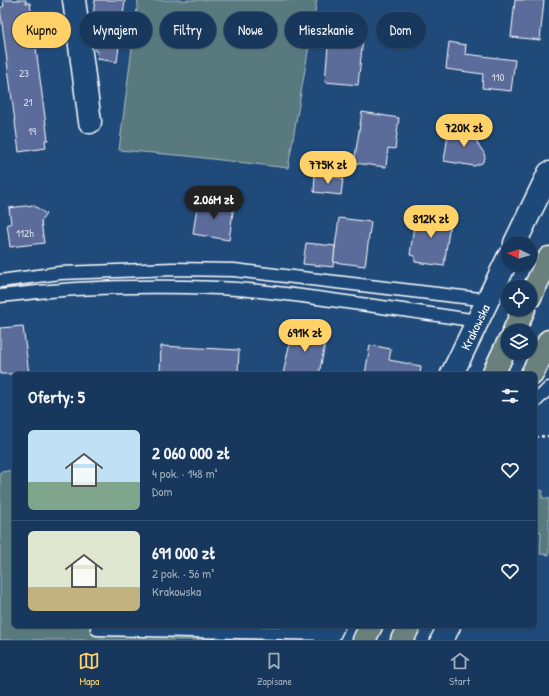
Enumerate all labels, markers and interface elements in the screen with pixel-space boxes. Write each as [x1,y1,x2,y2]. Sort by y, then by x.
chip: Kupno [12,12,71,48]
chip: Wynajem [79,12,152,48]
chip: Filtry [160,12,216,48]
chip: Nowe [224,12,277,48]
chip: Mieszkanie [285,12,368,48]
chip: Dom [376,12,426,48]
house number: 23 [19,66,29,80]
house number: 110 [492,70,505,84]
house number: 21 [23,95,33,109]
pin: 720K zł [427,114,501,148]
text: 720K zł [445,118,483,136]
house number: 19 [28,124,36,138]
pin: 775K zł [291,151,365,185]
text: 775K zł [309,155,347,173]
pin: 2.06M zł [173,186,255,220]
text: 2.06M zł [193,190,235,208]
pin: 812K zł [394,205,468,239]
text: 812K zł [413,209,449,227]
house number: 112h [16,226,34,240]
north arrow [501,236,537,272]
map controls [501,236,537,360]
button: locate [501,280,537,316]
street label: Krakowska [456,301,494,353]
pin: 691K zł [268,319,342,353]
text: 691K zł [288,323,322,341]
button: layers [501,324,537,360]
text: Oferty: 5 [28,385,85,408]
icon: filters [499,385,521,407]
text: 2 060 000 zł [152,441,230,464]
icon: home [60,446,108,494]
icon: heart [499,459,521,481]
text: 4 pok. · 148 m² [152,464,217,482]
text: Dom [152,482,172,500]
text: 691 000 zł [152,541,216,564]
icon: home [60,547,108,595]
icon: heart [499,560,521,582]
text: 2 pok. · 56 m² [152,564,214,582]
text: Krakowska [152,582,201,600]
tab: Mapa [78,650,100,688]
tab: Zapisane [257,650,292,688]
tab: Start [449,650,471,688]

